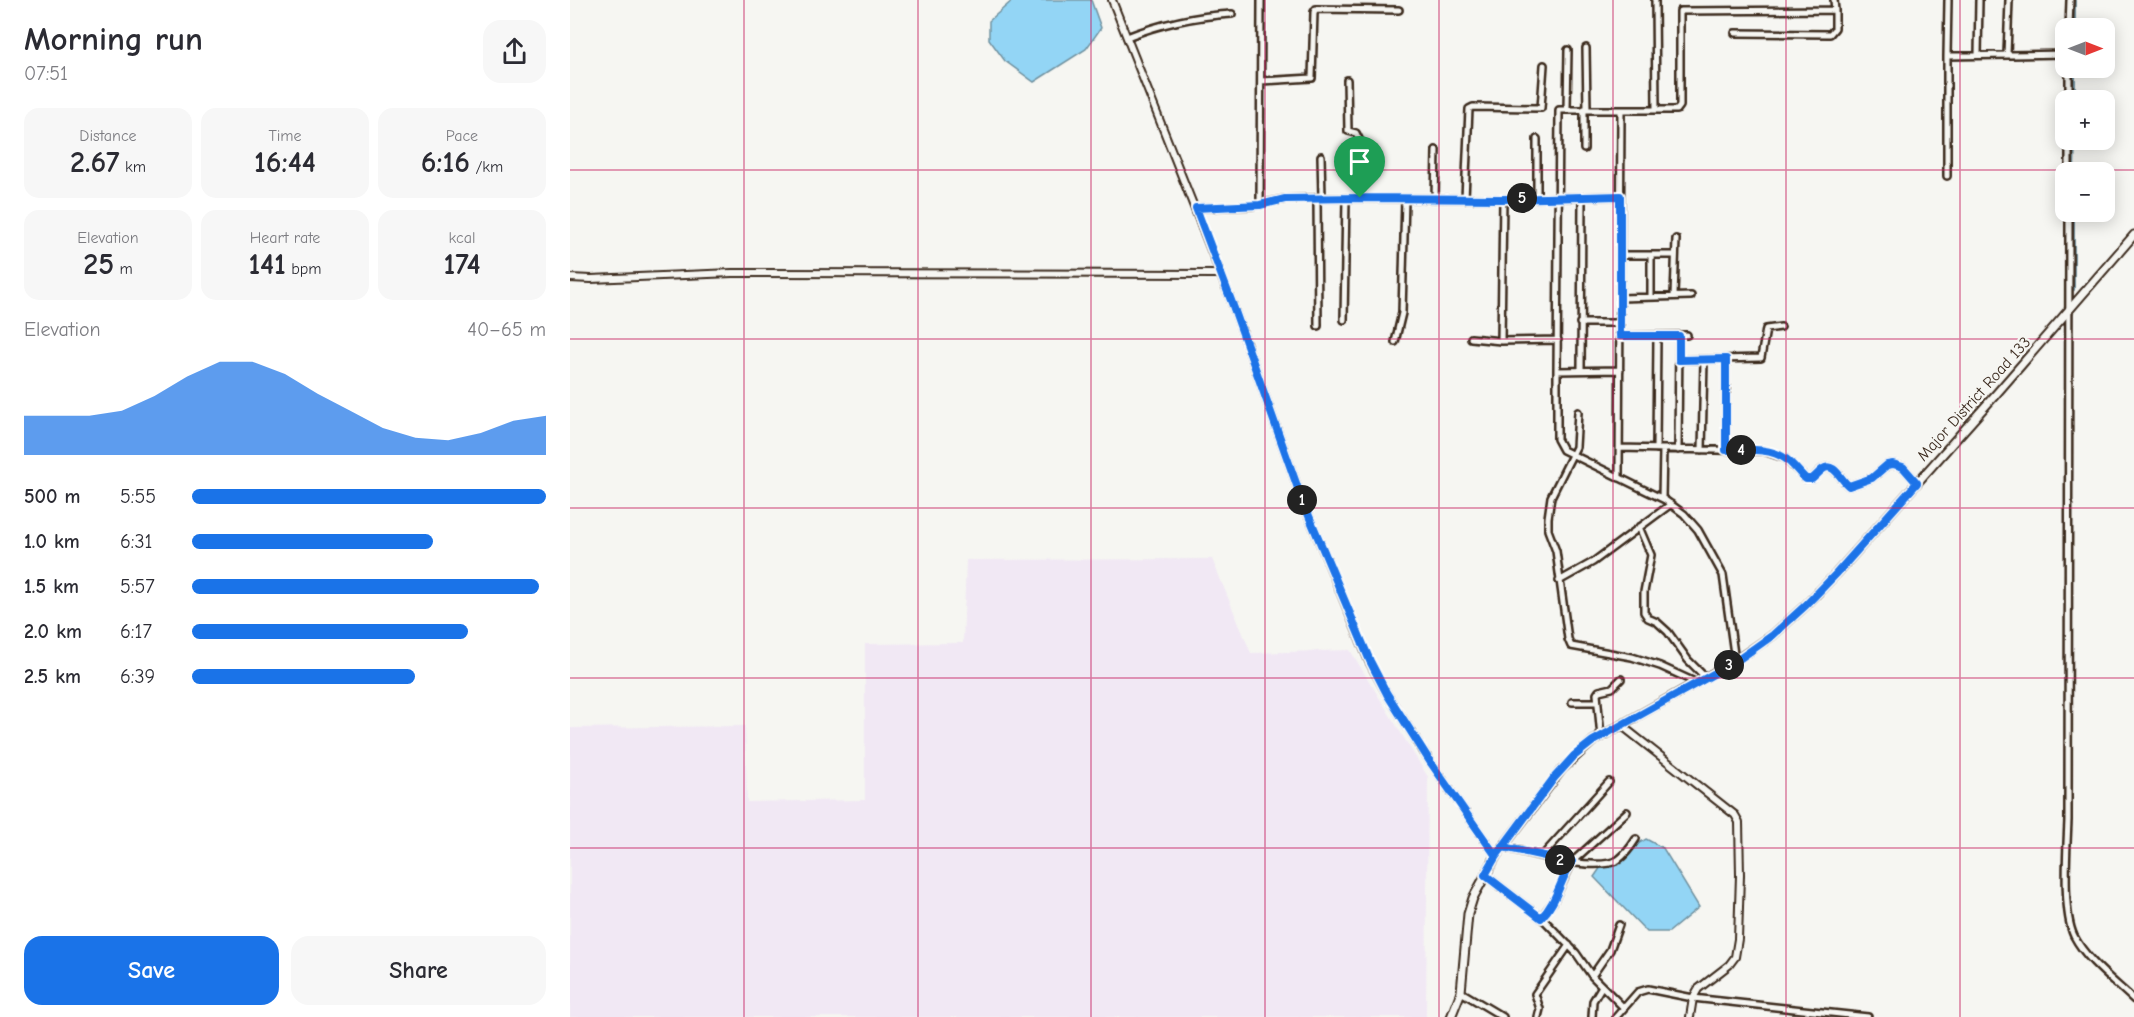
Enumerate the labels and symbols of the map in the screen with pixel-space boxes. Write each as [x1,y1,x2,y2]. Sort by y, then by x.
north arrow [2055,18,2115,78]
pin [1334,136,1385,198]
pin: 5 [1507,183,1537,213]
street label: Major District Road 133 [1914,333,2034,465]
pin: 4 [1726,435,1756,465]
pin: 1 [1287,485,1317,515]
pin: 3 [1714,650,1744,680]
pin: 2 [1545,845,1575,875]

